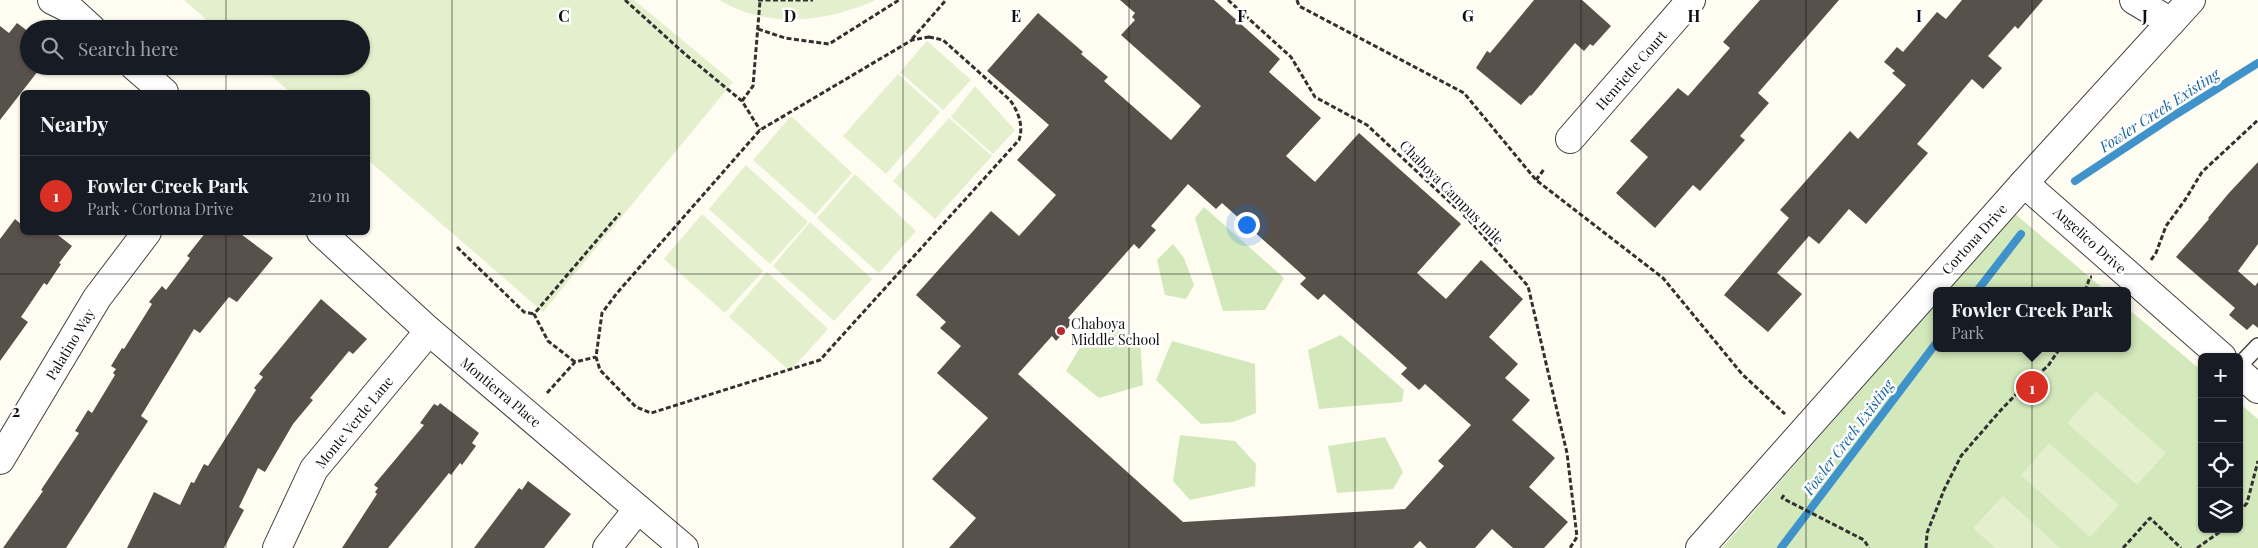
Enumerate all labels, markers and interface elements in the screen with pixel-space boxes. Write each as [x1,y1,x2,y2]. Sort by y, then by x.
text: C [558,5,570,26]
text: D [784,5,796,26]
text: E [1011,5,1021,26]
text: F [1237,5,1247,26]
text: G [1462,5,1474,26]
text: H [1688,5,1701,26]
text: I [1916,5,1922,26]
text: J [2141,5,2148,26]
search box [20,20,370,75]
street label: Henriette Court [1591,25,1672,114]
icon: search [38,34,66,62]
text: Search here [78,35,178,61]
water label: Fowler Creek Existing [2094,63,2224,157]
text: Nearby [40,109,109,137]
street label: Chaboya Campus mile [1396,136,1508,248]
text: Fowler Creek Park [87,172,249,198]
text: 1 [53,185,59,206]
text: 210 m [309,185,350,206]
text: Park · Cortona Drive [87,198,234,219]
street label: Cortona Drive [1937,200,2011,278]
street label: Angelico Drive [2049,202,2130,278]
your location [1234,212,1260,238]
popup [1933,287,2131,352]
text: Fowler Creek Park [1951,296,2113,322]
street label: Palatino Way [41,305,99,383]
place label: Chaboya Middle School [1071,314,1160,349]
text: Park [1951,322,1984,343]
marker: Chaboya Middle School [1055,325,1067,337]
street label: Montierra Place [457,353,545,431]
map controls [2198,353,2243,533]
button: + [2198,353,2243,398]
pin: 1 [2016,368,2048,406]
street label: Monte Verde Lane [311,372,397,472]
water label: Fowler Creek Existing [1798,374,1899,499]
button: − [2198,398,2243,443]
text: 2 [12,400,20,421]
button: locate [2198,443,2243,488]
button: layers [2198,488,2243,533]

